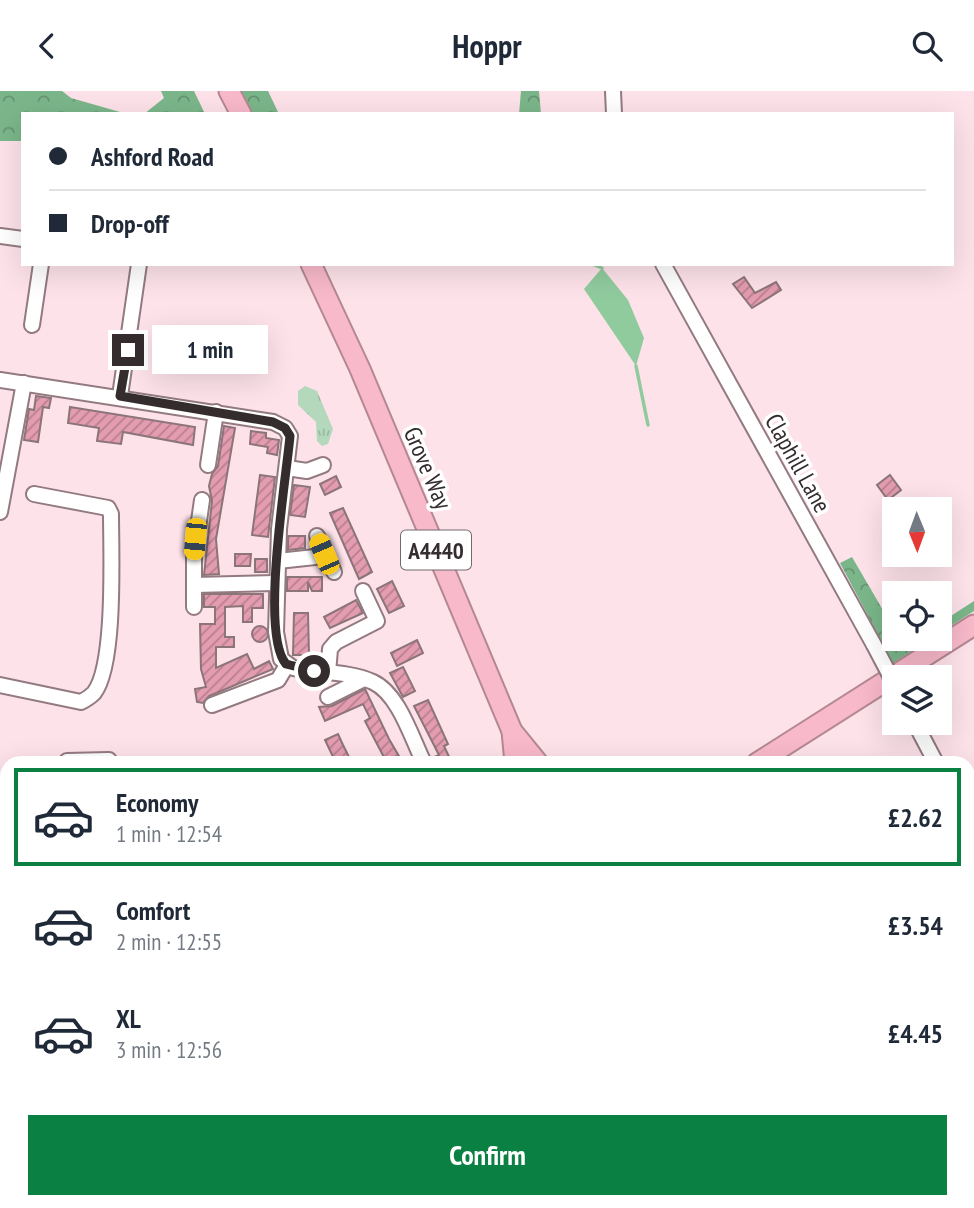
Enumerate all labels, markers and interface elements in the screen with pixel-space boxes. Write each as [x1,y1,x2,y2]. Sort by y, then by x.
text: Hoppr [452,25,522,67]
icon: back [28,27,66,65]
icon: search [908,27,946,65]
text: Ashford Road [91,140,214,173]
text: Drop-off [91,207,169,240]
callout: 1 min [152,325,268,375]
route end [112,334,144,366]
text: 1 min [187,335,233,364]
street label: Claphill Lane [758,408,838,518]
street label: Grove Way [397,422,459,514]
north arrow [882,497,952,567]
map controls [882,497,952,735]
car [183,517,208,561]
car [307,531,342,577]
road number: A4440 [401,531,471,569]
button: locate [882,581,952,651]
route start [298,655,330,687]
button: layers [882,665,952,735]
icon: car [32,786,95,849]
text: Economy [116,786,198,819]
text: £2.62 [888,801,943,834]
text: 1 min · 12:54 [116,819,222,848]
icon: car [32,894,95,957]
text: Comfort [116,894,190,927]
text: £3.54 [888,909,943,942]
text: 2 min · 12:55 [116,927,222,956]
icon: car [32,1002,95,1065]
text: XL [116,1002,141,1035]
text: £4.45 [888,1017,943,1050]
text: 3 min · 12:56 [116,1035,222,1064]
button: Confirm [28,1115,947,1195]

